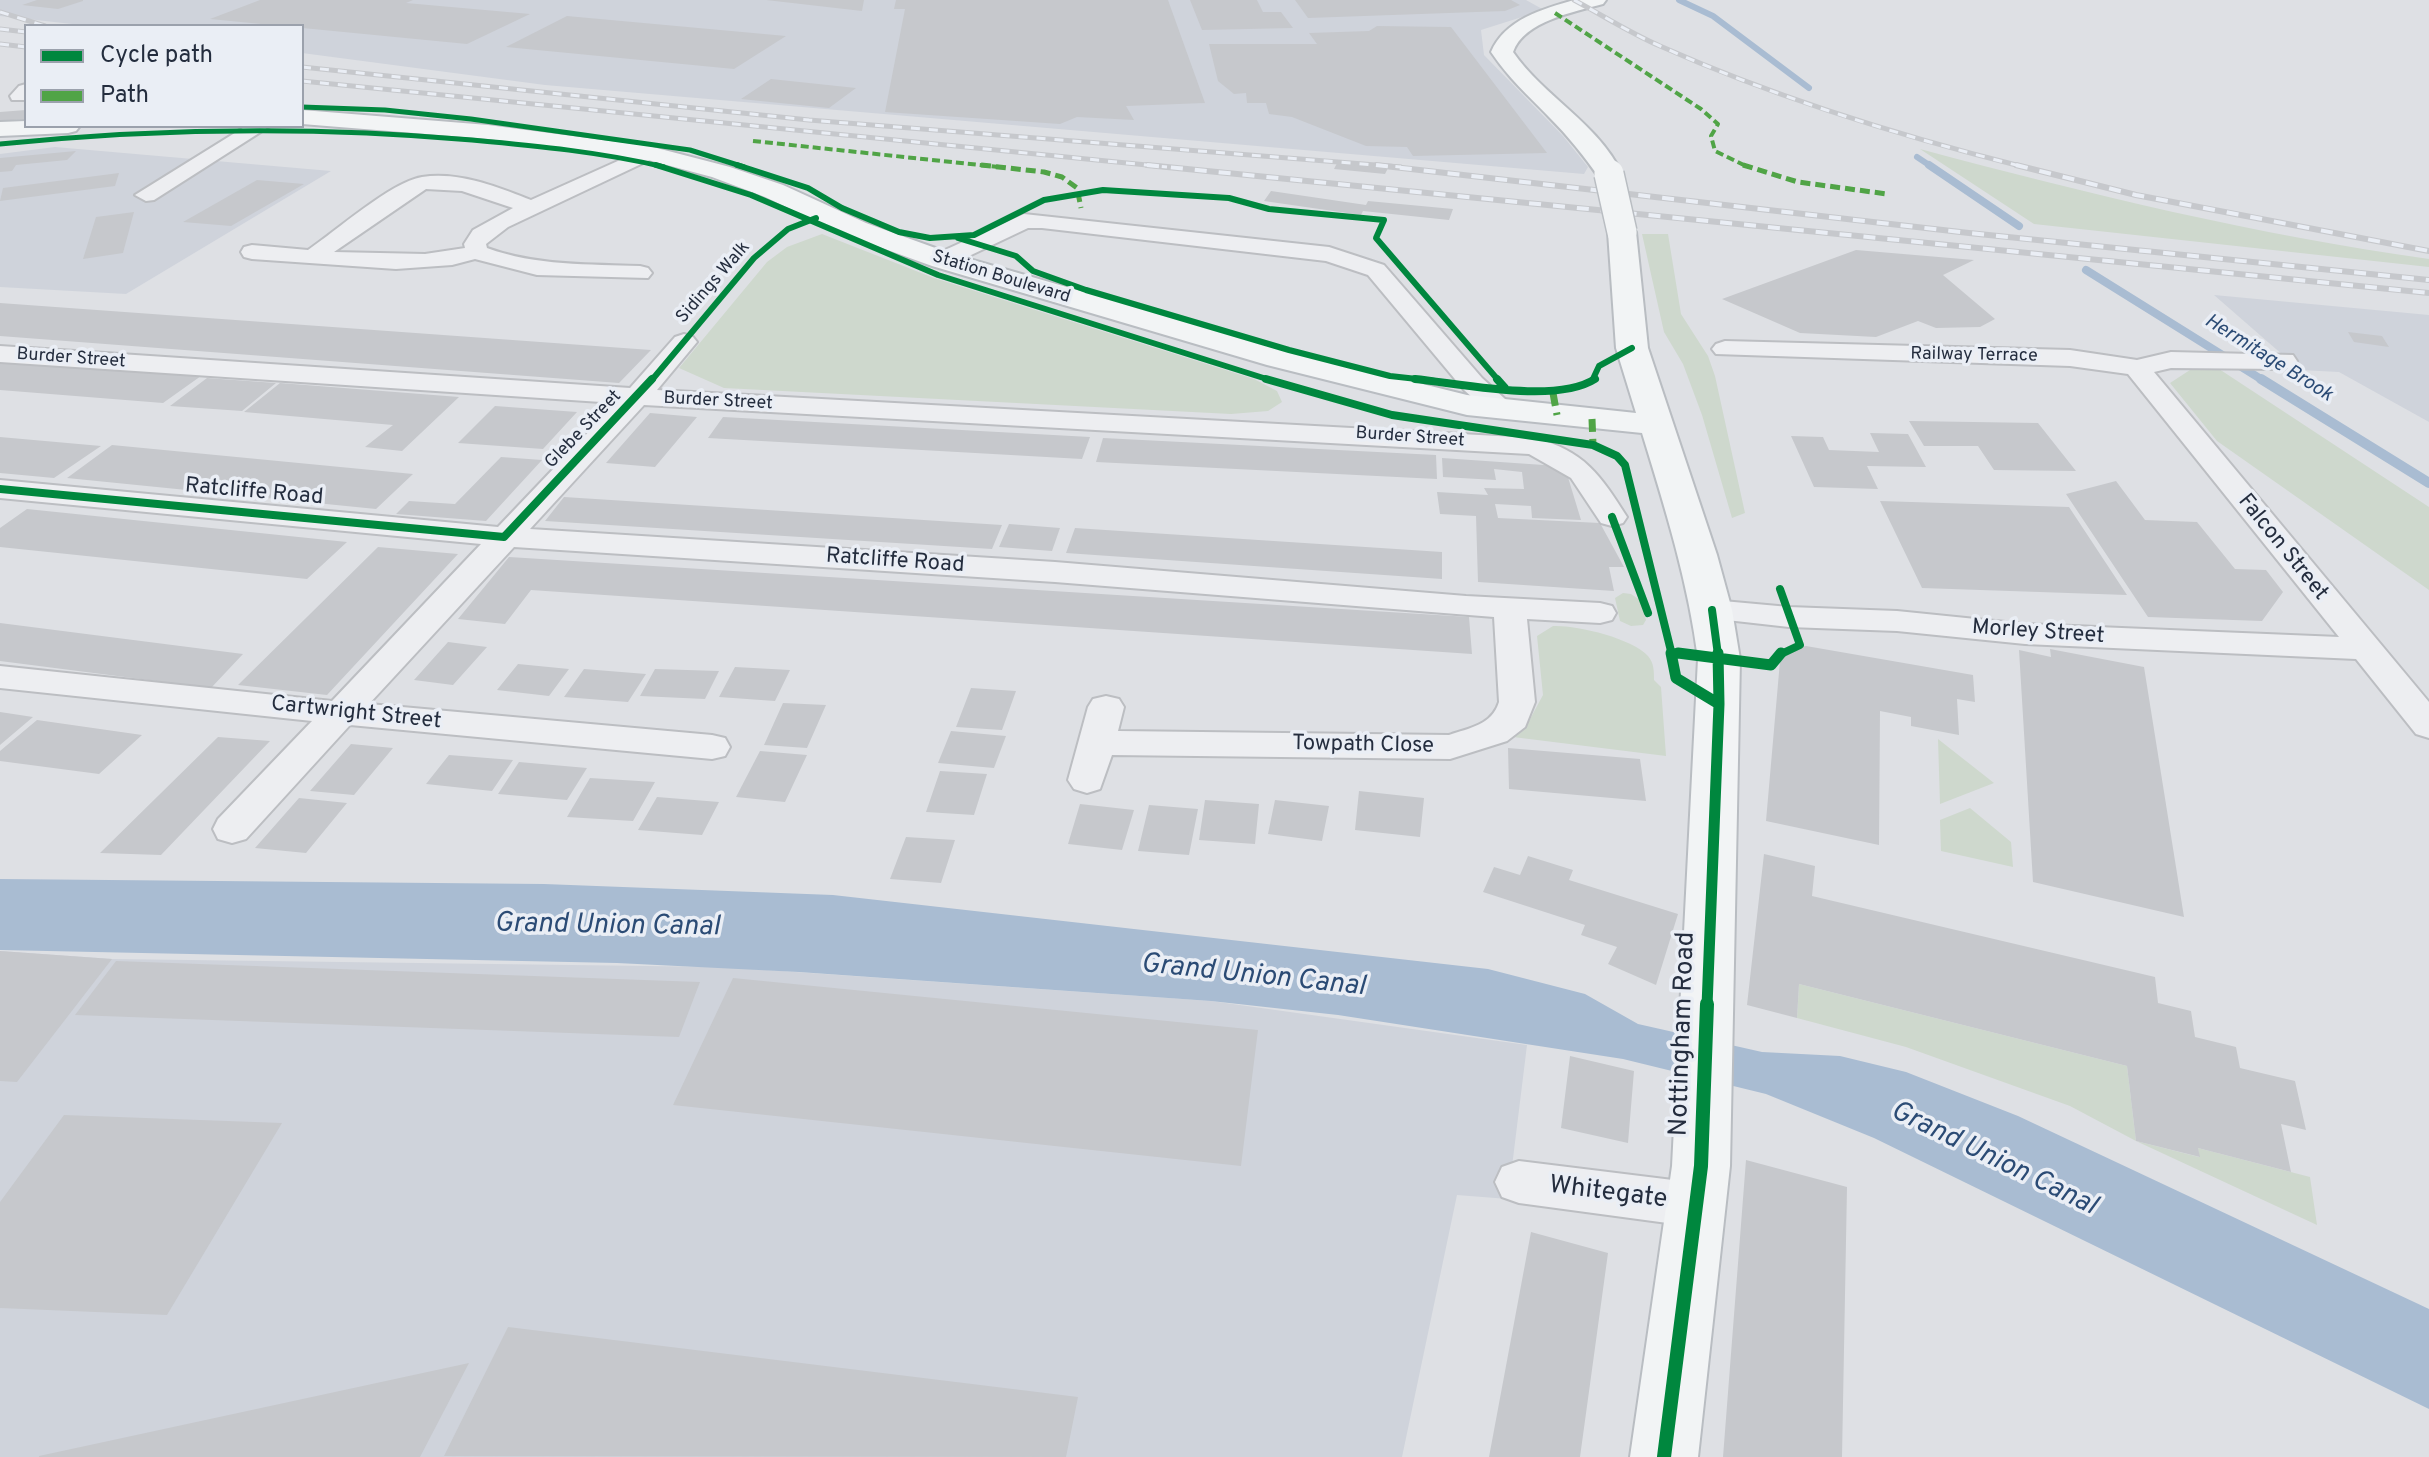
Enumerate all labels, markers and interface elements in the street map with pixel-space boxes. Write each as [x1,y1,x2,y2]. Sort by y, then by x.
legend [24,24,304,128]
text: Cycle path [100,41,213,71]
text: Path [100,81,149,111]
street label: Sidings Walk [673,238,755,328]
street label: Station Boulevard [929,247,1073,309]
water label: Hermitage Brook [2199,310,2337,408]
street label: Burder Street [16,344,126,374]
street label: Railway Terrace [1910,344,2038,368]
street label: Glebe Street [541,386,627,474]
street label: Burder Street [663,388,773,416]
street label: Burder Street [1355,423,1465,453]
street label: Ratcliffe Road [184,474,324,512]
street label: Falcon Street [2231,489,2333,607]
street label: Ratcliffe Road [825,544,965,580]
street label: Morley Street [1971,615,2105,651]
street label: Cartwright Street [270,692,442,736]
street label: Towpath Close [1292,732,1434,760]
water label: Grand Union Canal [494,908,720,946]
street label: Nottingham Road [1665,931,1703,1137]
water label: Grand Union Canal [1139,949,1367,1005]
water label: Grand Union Canal [1884,1096,2102,1224]
street label: Whitegate [1547,1171,1669,1217]

